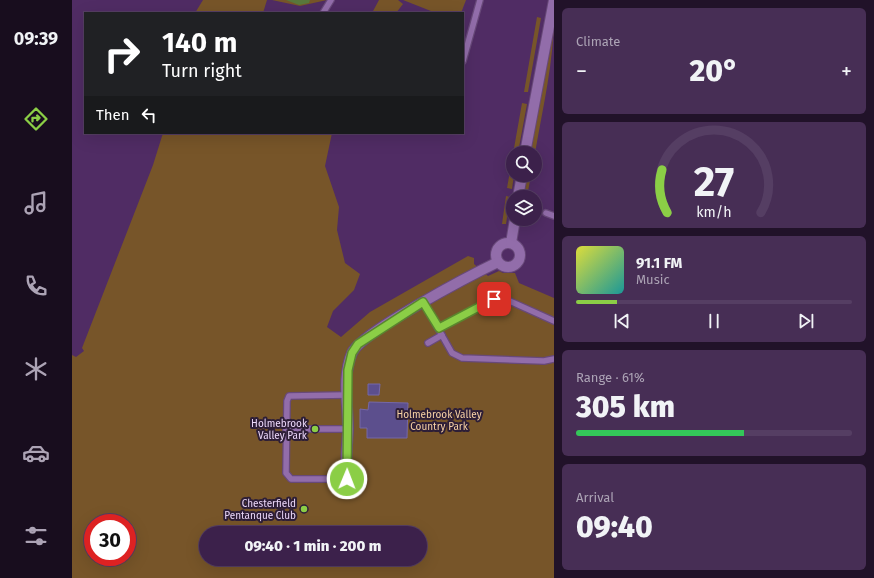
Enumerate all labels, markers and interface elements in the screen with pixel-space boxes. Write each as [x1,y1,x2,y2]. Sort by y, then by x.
text: 140 m [162,26,238,59]
text: 09:39 [14,28,58,50]
icon: right [96,28,148,80]
text: Climate [576,34,620,49]
text: 20° [689,53,739,89]
text: − [576,58,587,85]
text: + [841,58,852,85]
text: Turn right [162,60,242,82]
icon: left [138,104,160,126]
icon: directions [22,105,50,133]
text: Then [96,106,130,124]
map controls [506,146,542,226]
button: search [506,146,542,182]
text: 27 [694,157,734,207]
icon: music [22,189,50,217]
button: layers [506,190,542,226]
text: km/h [696,204,732,221]
text: 91.1 FM [636,254,682,272]
icon: phone [22,272,50,300]
text: Music [636,272,670,287]
pin [477,282,511,316]
icon: arrive [483,288,505,310]
icon: previous [611,310,633,332]
icon: pause [703,310,725,332]
icon: next [795,310,817,332]
icon: climate [22,355,50,383]
text: Range · 61% [576,370,645,385]
text: 305 km [576,389,675,425]
park label: Holmebrook Valley Country Park [396,409,482,433]
place label: Holmebrook Valley Park [251,418,308,442]
marker: Holmebrook Valley Park [310,424,320,434]
icon: car [22,439,50,467]
position arrow [326,458,368,500]
text: Arrival [576,490,614,505]
place label: Chesterfield Pentanque Club [224,498,296,522]
marker: Chesterfield Pentanque Club [299,504,309,514]
text: 09:40 [576,509,653,545]
speed limit sign: 30 [84,514,136,566]
icon: filters [22,522,50,550]
text: 09:40 · 1 min · 200 m [245,537,381,555]

